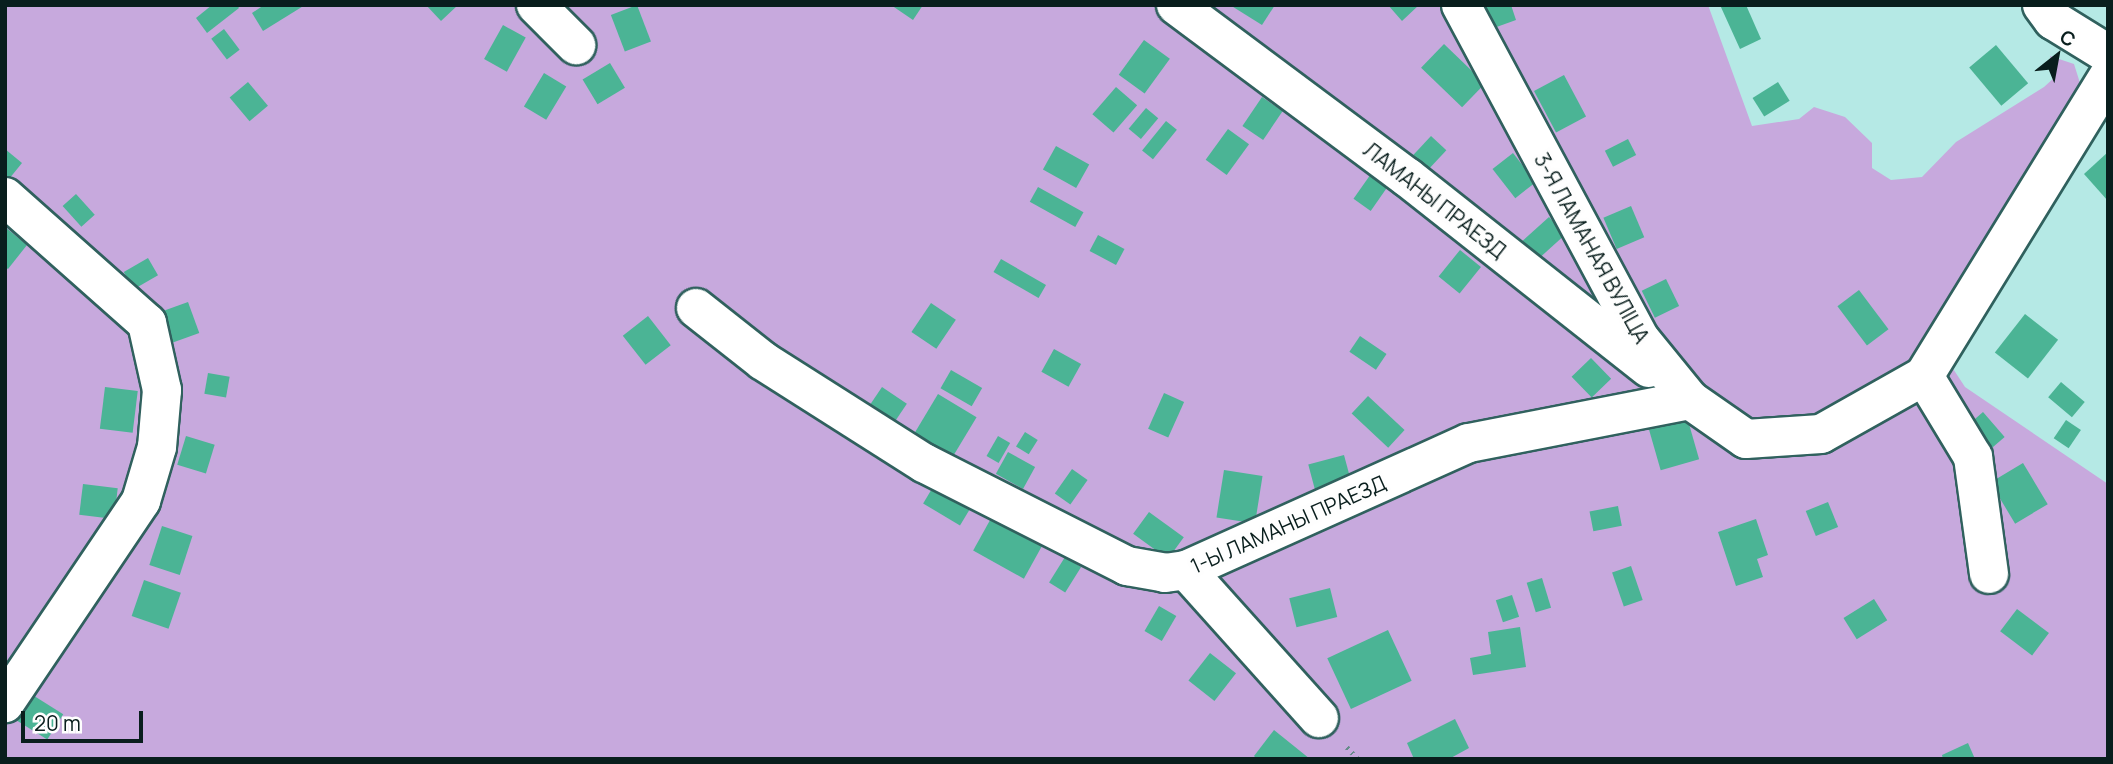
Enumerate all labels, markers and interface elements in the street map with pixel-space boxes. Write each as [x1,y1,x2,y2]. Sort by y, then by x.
north arrow [2022,21,2092,91]
text: С [2055,23,2081,53]
street label: ЛАМАНЫ ПРАЕЗД [1359,137,1511,263]
street label: 3-Я ЛАМАНАЯ ВУЛІЦА [1529,148,1655,348]
street label: 1-Ы ЛАМАНЫ ПРАЕЗД [1186,470,1390,578]
scale bar [24,698,147,742]
text: 20 m [34,709,81,737]

